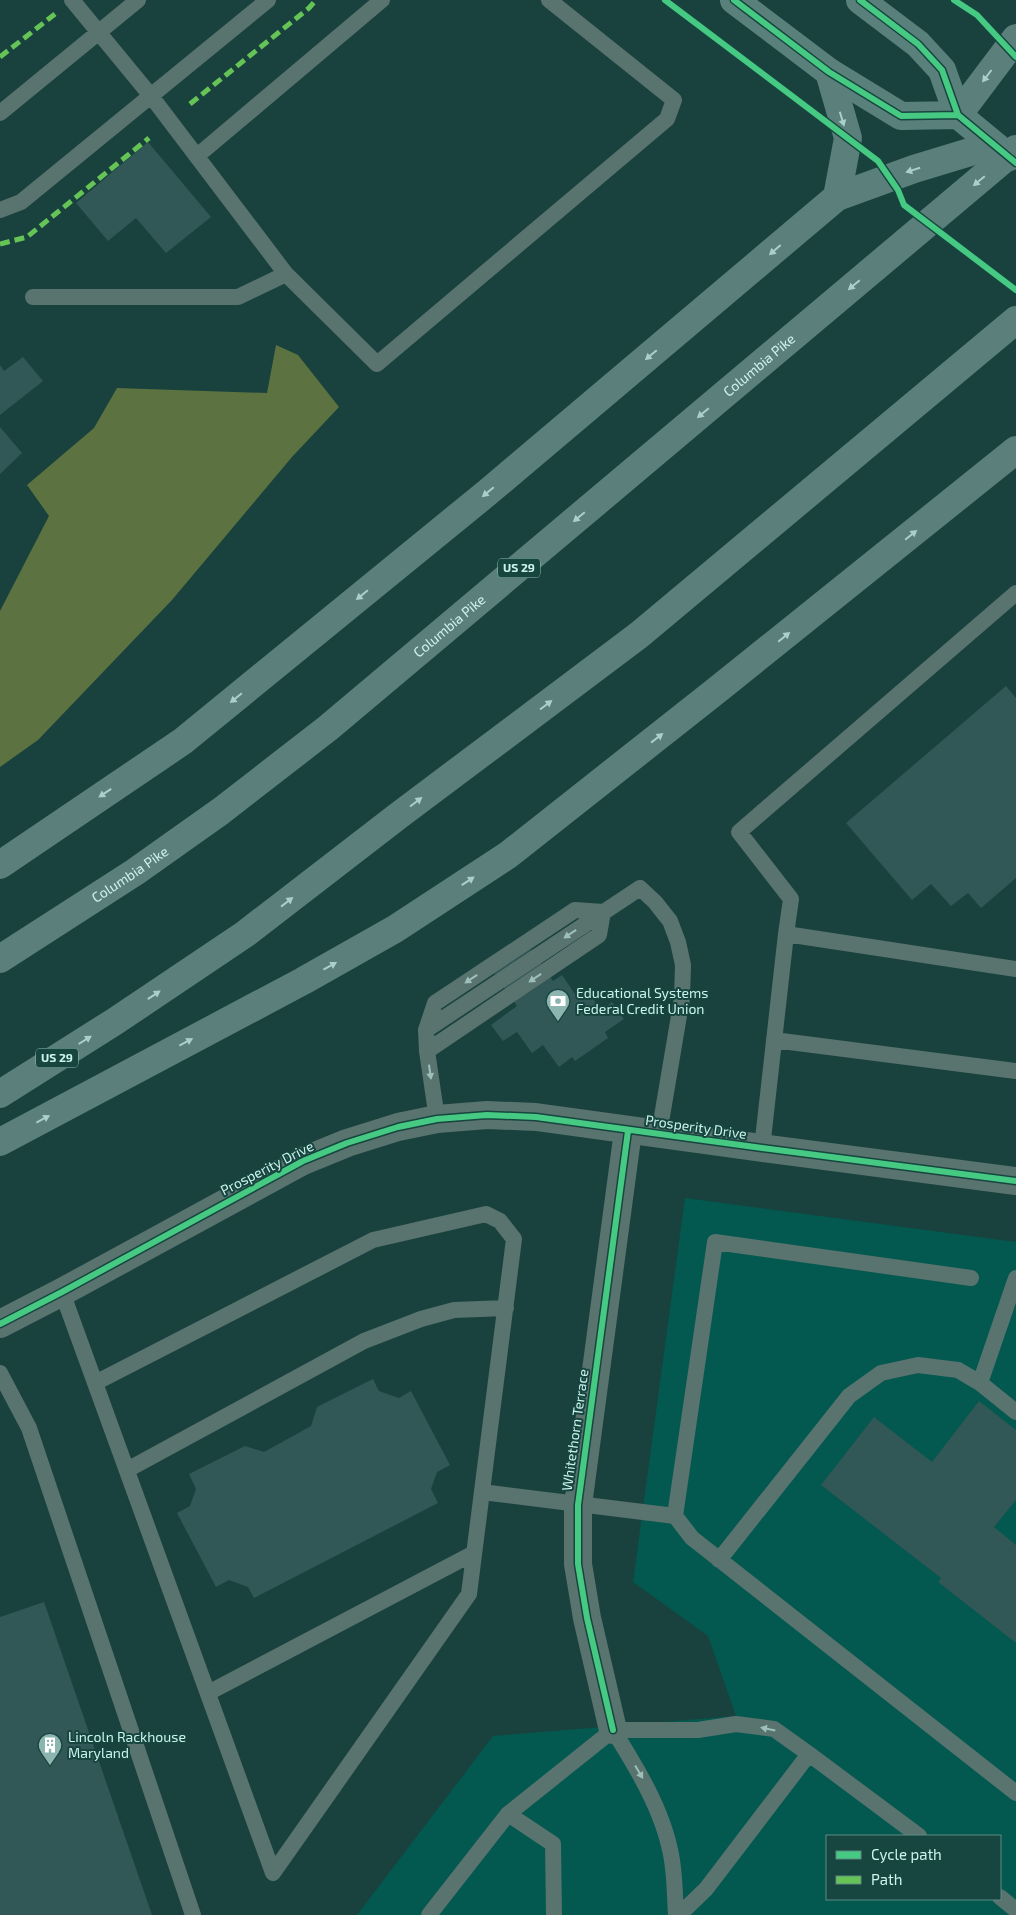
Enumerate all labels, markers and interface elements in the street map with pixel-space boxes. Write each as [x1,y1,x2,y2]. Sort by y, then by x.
one-way arrow [982,69,992,83]
one-way arrow [839,112,847,127]
one-way arrow [906,167,921,174]
one-way arrow [972,175,985,186]
one-way arrow [769,244,781,255]
one-way arrow [848,280,861,291]
street label: Columbia Pike [719,330,798,400]
one-way arrow [645,349,657,360]
one-way arrow [697,407,710,418]
one-way arrow [482,486,494,497]
one-way arrow [573,512,586,523]
one-way arrow [904,529,917,540]
road number: US 29 [498,558,540,578]
one-way arrow [356,589,369,600]
street label: Columbia Pike [410,590,488,661]
one-way arrow [777,631,790,642]
one-way arrow [230,692,243,703]
one-way arrow [539,700,553,710]
one-way arrow [650,732,663,743]
one-way arrow [99,789,112,798]
one-way arrow [409,797,422,808]
street label: Columbia Pike [88,842,171,906]
one-way arrow [462,876,475,886]
one-way arrow [280,896,293,907]
one-way arrow [563,929,576,939]
one-way arrow [323,961,336,970]
one-way arrow [464,974,477,984]
one-way arrow [528,974,542,983]
place label: Educational Systems Federal Credit Union [576,984,708,1017]
bank icon: Educational Systems Federal Credit Union [545,988,571,1022]
one-way arrow [148,990,161,1000]
one-way arrow [79,1035,92,1044]
one-way arrow [179,1038,194,1046]
road number: US 29 [36,1048,78,1068]
one-way arrow [426,1065,434,1081]
street label: Prosperity Drive [644,1111,748,1142]
one-way arrow [36,1114,50,1123]
street label: Prosperity Drive [217,1137,316,1198]
street label: Whitethorn Terrace [558,1368,591,1492]
one-way arrow [761,1725,776,1733]
place label: Lincoln Rackhouse Maryland [68,1728,186,1761]
building icon: Lincoln Rackhouse Maryland [37,1732,63,1766]
one-way arrow [635,1765,644,1778]
legend [826,1835,1001,1900]
text: Cycle path [871,1845,942,1863]
text: Path [871,1870,902,1888]

